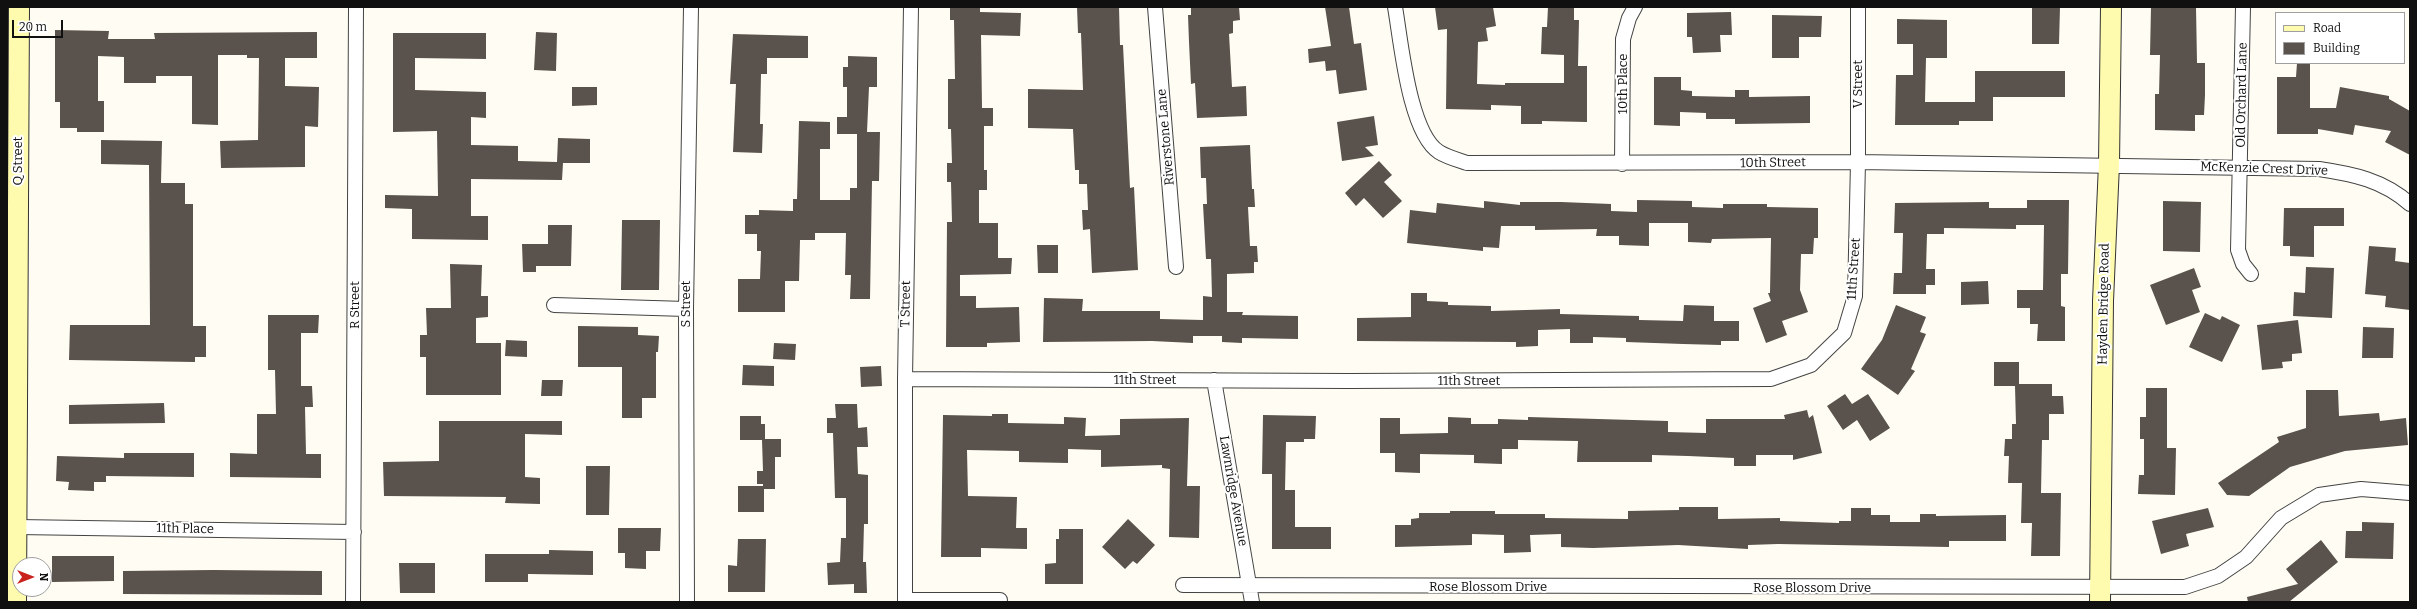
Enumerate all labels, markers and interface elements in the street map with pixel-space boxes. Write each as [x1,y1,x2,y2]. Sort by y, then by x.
scale bar [14,12,65,38]
legend [2275,12,2405,64]
text: 20 m [19,20,47,34]
text: Road [2313,21,2341,35]
text: Building [2313,41,2360,55]
street label: Old Orchard Lane [2233,42,2251,148]
street label: 10th Place [1615,54,1631,114]
street label: V Street [1850,60,1866,108]
street label: Riverstone Lane [1154,88,1178,186]
street label: Q Street [10,136,26,186]
street label: 10th Street [1740,155,1806,171]
street label: McKenzie Crest Drive [2200,159,2328,179]
street label: 11th Street [1844,237,1864,301]
street label: Hayden Bridge Road [2095,243,2113,365]
street label: S Street [678,280,694,328]
street label: T Street [898,280,914,328]
street label: R Street [347,281,363,329]
street label: 11th Street [1114,372,1176,388]
street label: 11th Street [1438,373,1500,389]
street label: Lawnridge Avenue [1216,434,1250,548]
street label: 11th Place [156,521,214,537]
north arrow [12,557,52,597]
text: N [37,573,50,581]
street label: Rose Blossom Drive [1429,579,1547,595]
street label: Rose Blossom Drive [1753,580,1871,596]

